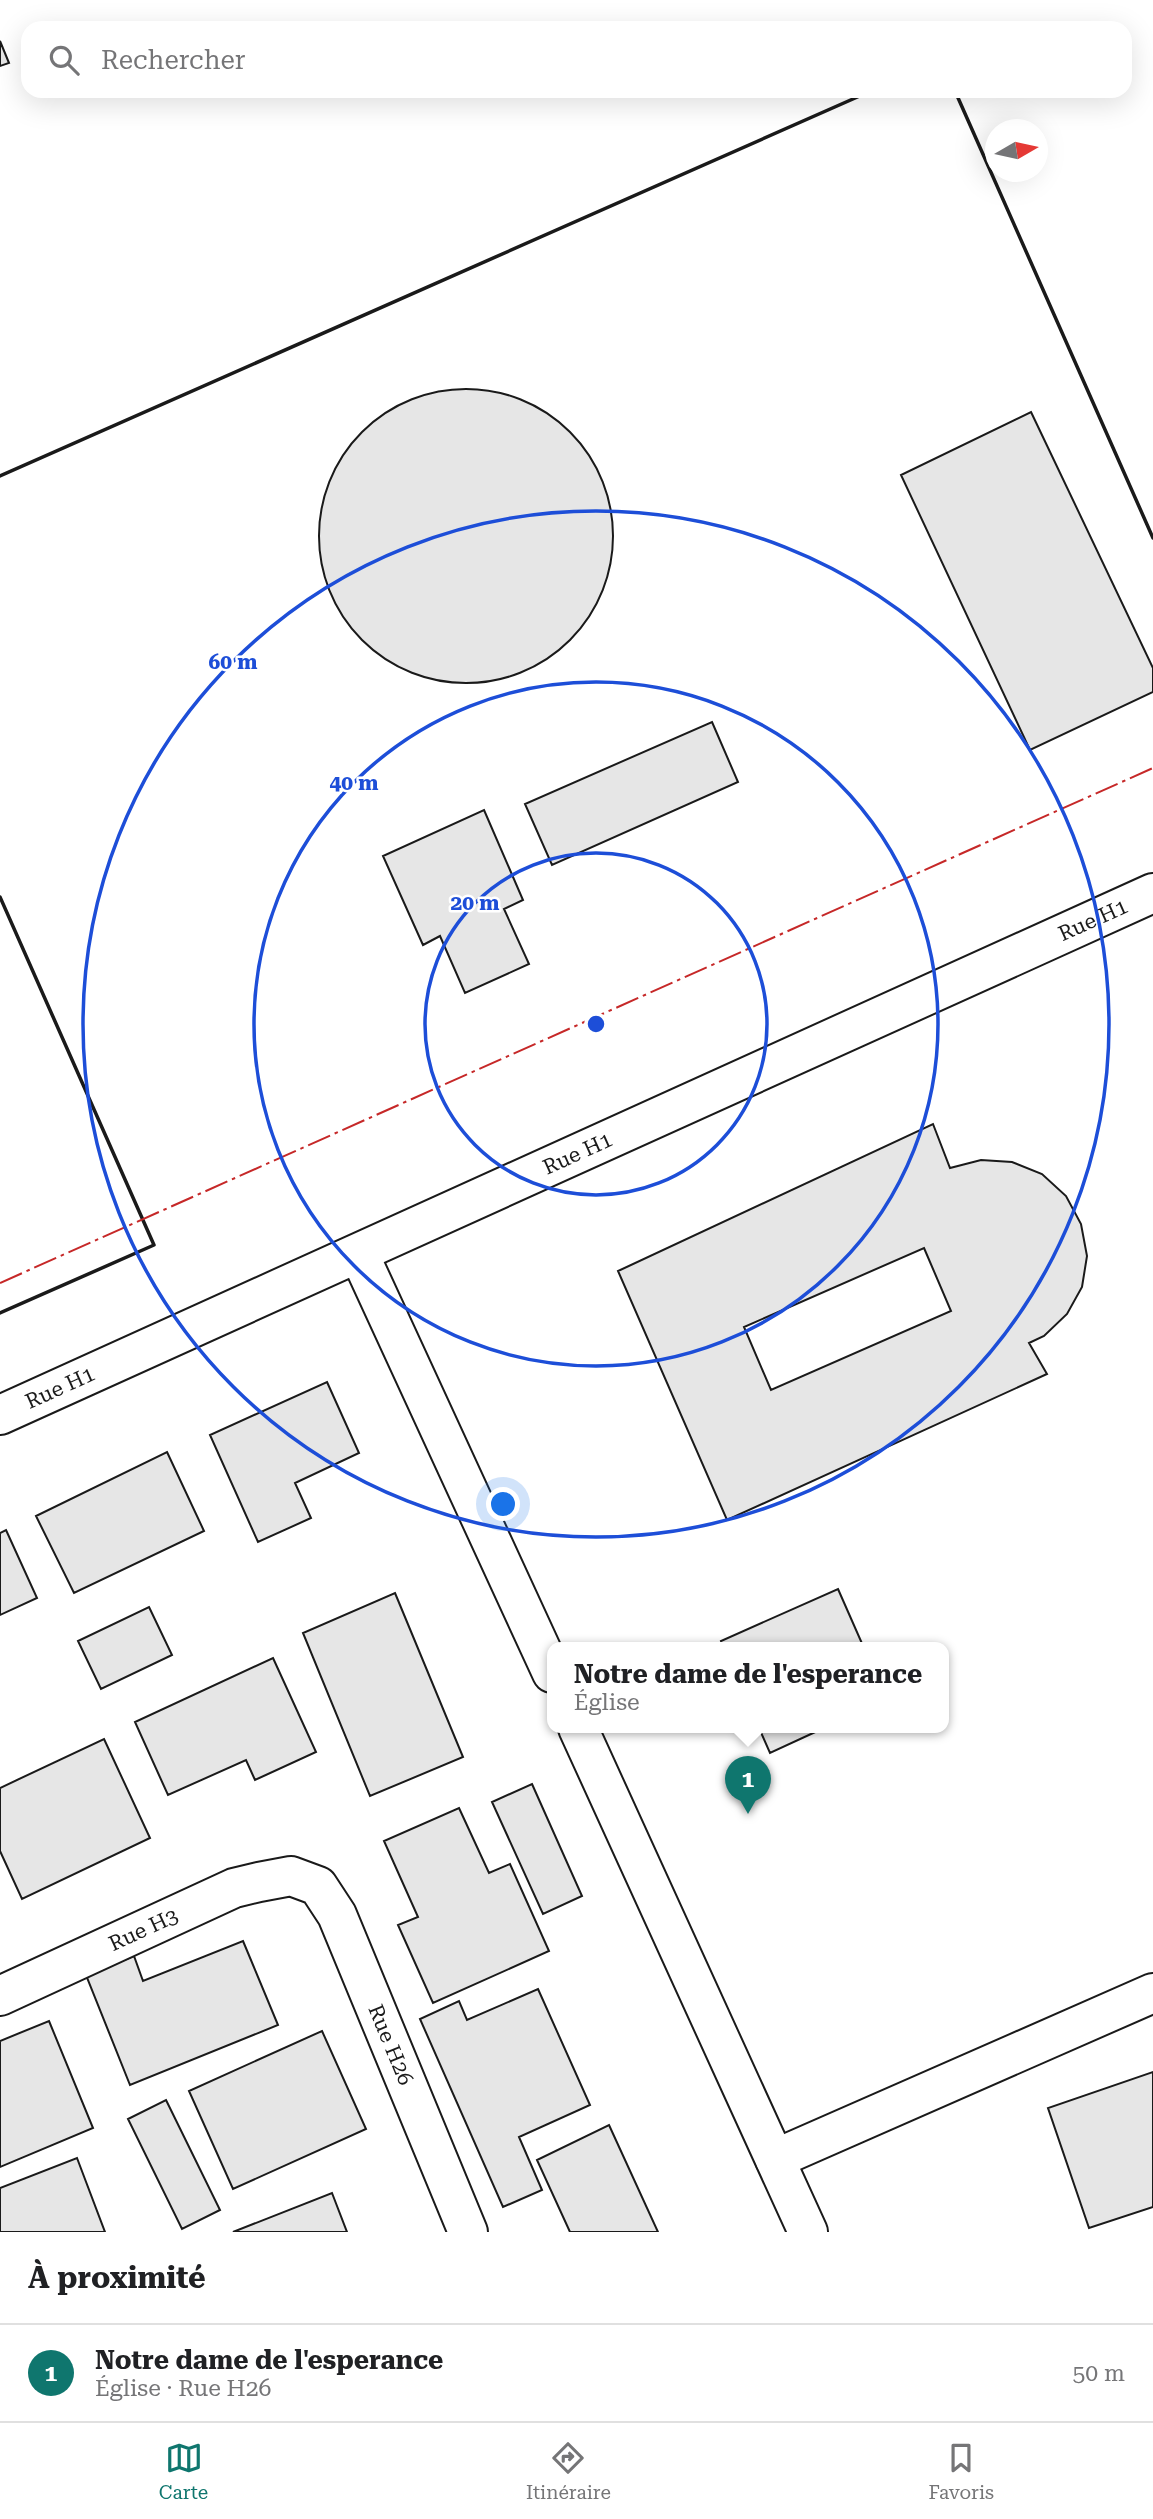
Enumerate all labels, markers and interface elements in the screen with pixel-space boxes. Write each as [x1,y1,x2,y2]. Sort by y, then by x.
search box [21,21,1132,98]
icon: search [45,41,83,79]
text: Rechercher [101,45,245,75]
north arrow [985,119,1048,182]
text: 60 m [208,650,258,674]
text: 40 m [329,771,379,795]
text: 20 m [450,891,500,915]
street label: Rue H1 [1055,894,1132,946]
centre of rings [584,1012,608,1036]
street label: Rue H1 [539,1127,616,1180]
street label: Rue H1 [22,1362,99,1414]
your location [486,1487,520,1521]
popup [547,1642,949,1733]
text: Notre dame de l'esperance [574,1659,922,1689]
text: Église [574,1689,640,1716]
pin: 1 [725,1756,771,1814]
street label: Rue H3 [105,1904,182,1956]
street label: Rue H26 [363,2001,418,2089]
text: À proximité [28,2260,206,2295]
text: Notre dame de l'esperance [95,2345,443,2375]
text: 1 [45,2360,57,2387]
text: 50 m [1072,2360,1125,2387]
text: Église · Rue H26 [95,2375,272,2402]
tab: Carte [159,2439,208,2504]
tab: Itinéraire [526,2439,611,2504]
tab: Favoris [929,2439,994,2504]

